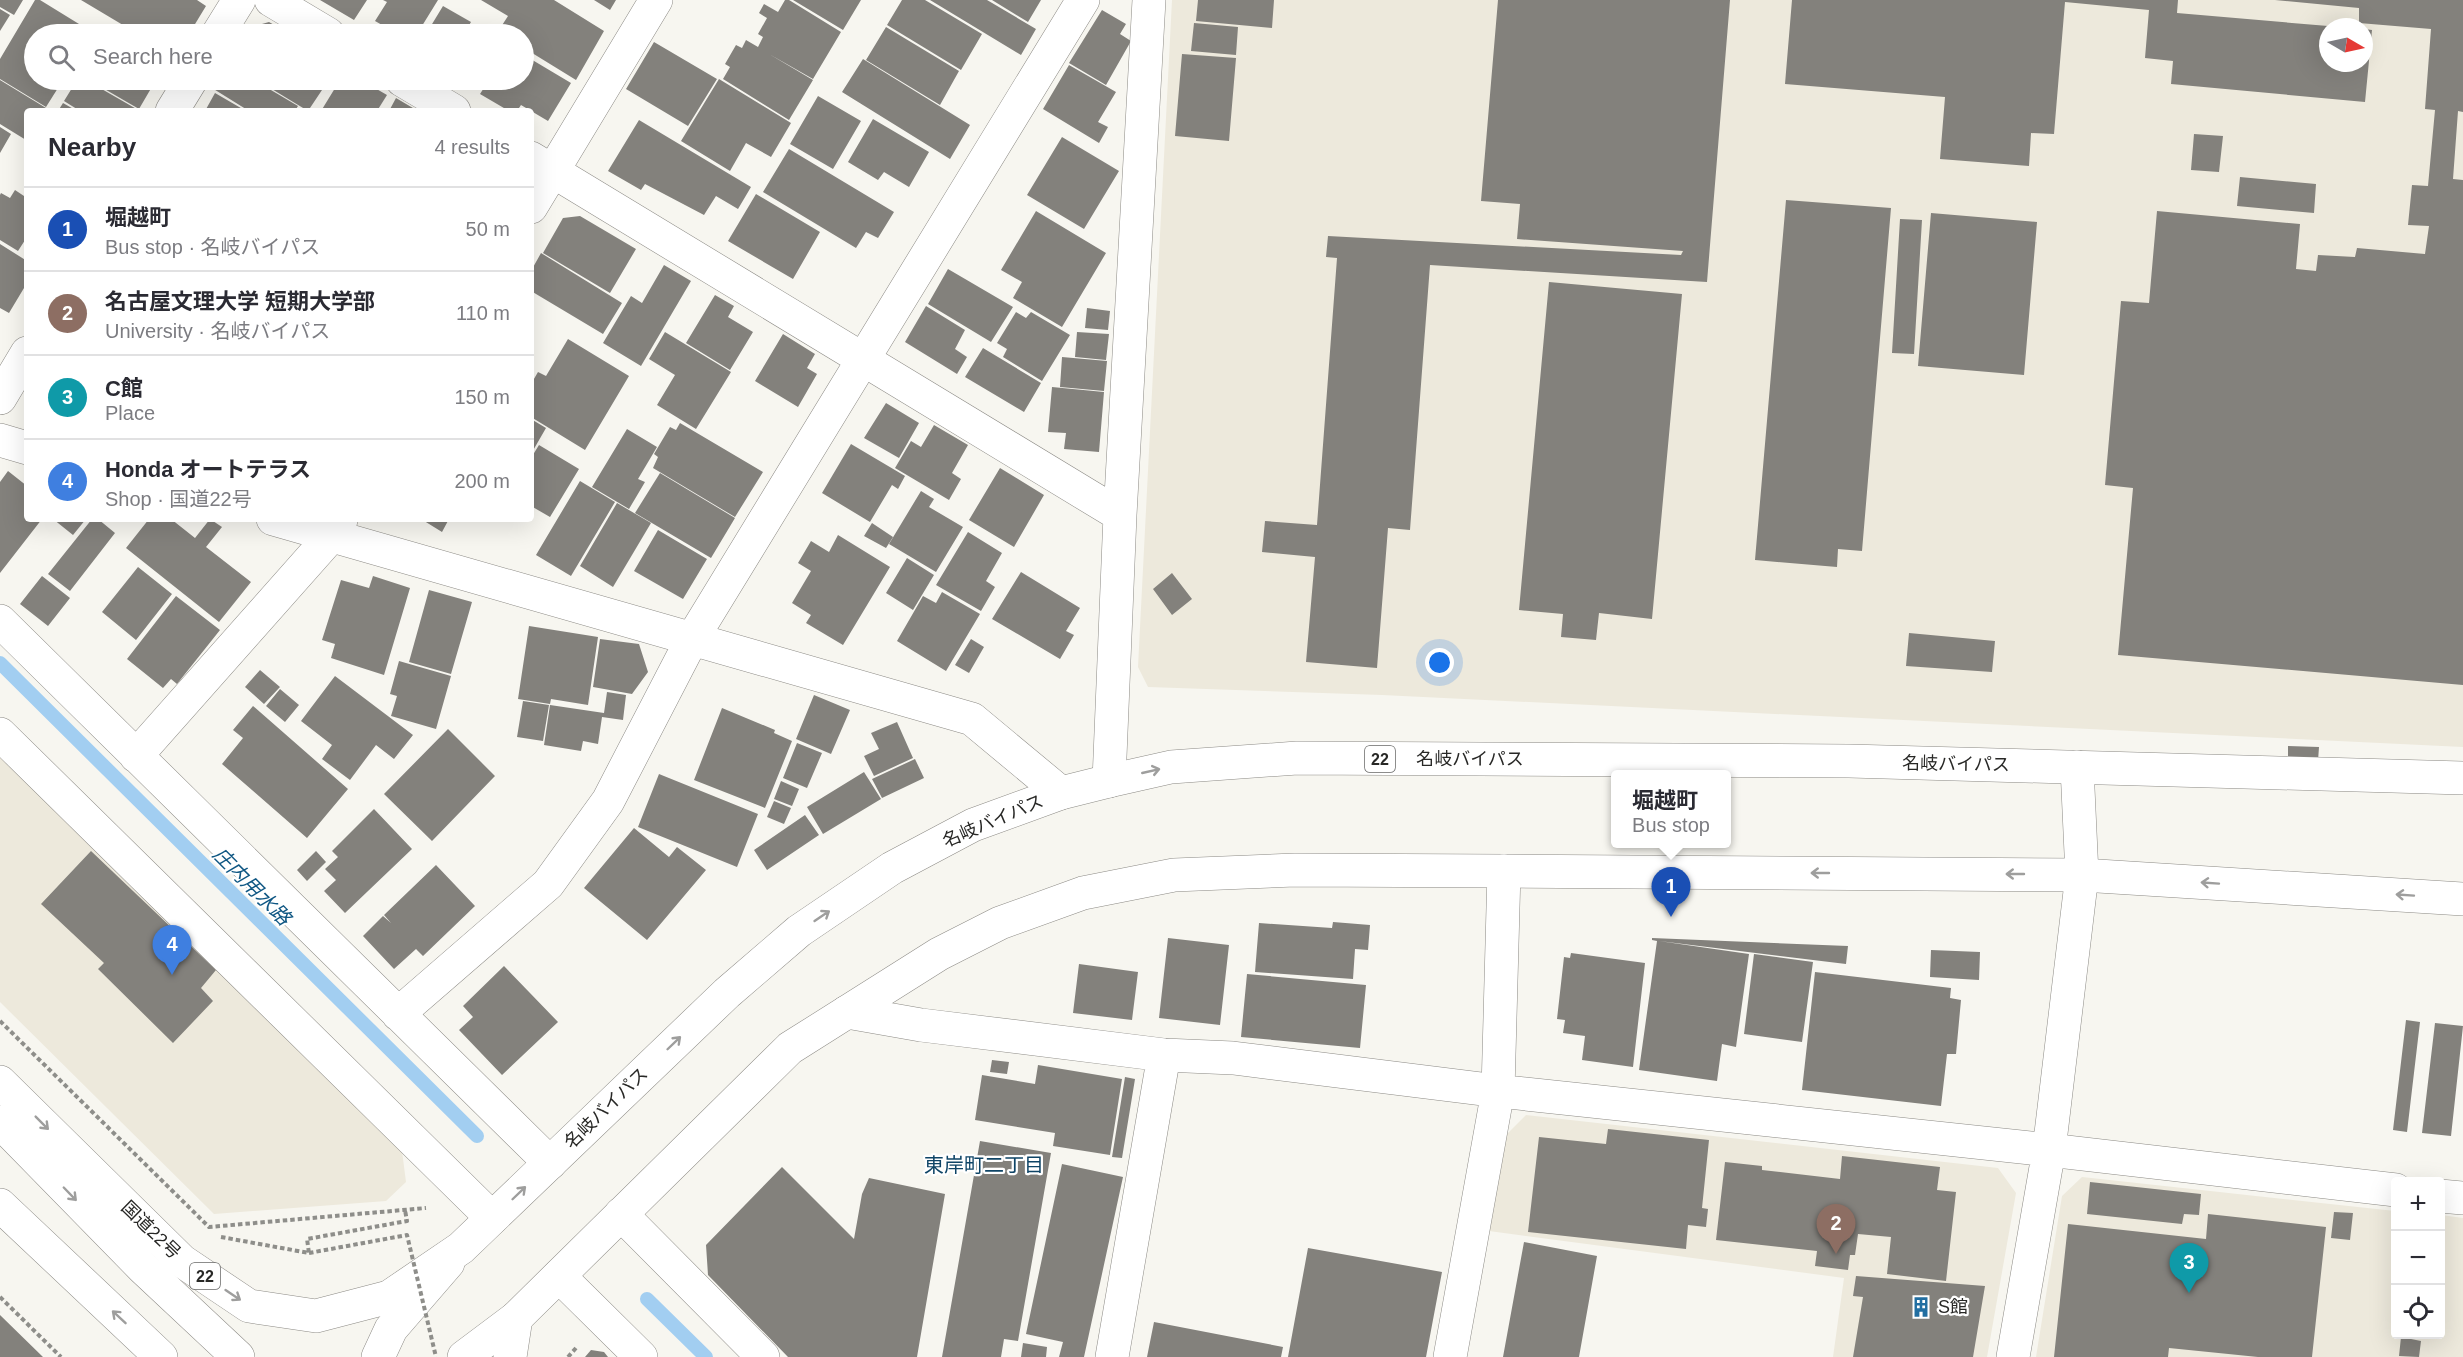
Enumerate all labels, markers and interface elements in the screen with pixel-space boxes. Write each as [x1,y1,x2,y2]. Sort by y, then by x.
north arrow [2319,18,2373,72]
search box [24,24,534,90]
icon: search [45,41,78,74]
text: Search here [93,44,213,69]
text: Nearby [48,132,136,162]
text: 4 results [434,136,510,158]
text: 堀越町 [105,205,171,230]
text: 1 [62,218,73,240]
text: 50 m [466,218,510,240]
text: Bus stop · 名岐バイパス [105,236,320,258]
text: 名古屋文理大学 短期大学部 [105,289,375,314]
text: 2 [62,302,73,324]
text: 110 m [456,302,510,324]
text: University · 名岐バイパス [105,320,330,342]
text: C館 [105,376,143,401]
text: 3 [62,386,73,408]
text: 150 m [454,386,510,408]
text: Place [105,402,155,424]
text: Honda オートテラス [105,457,311,482]
text: 4 [62,470,73,492]
text: 200 m [454,470,510,492]
text: Shop · 国道22号 [105,488,252,510]
your location [1425,648,1454,677]
road number: 22 [1365,746,1395,772]
street label: 名岐バイパス [1416,749,1524,769]
street label: 名岐バイパス [1902,753,2010,775]
one-way arrow [1141,765,1160,777]
popup [1611,770,1731,848]
text: 堀越町 [1632,788,1698,813]
street label: 名岐バイパス [940,791,1046,851]
text: Bus stop [1632,814,1710,836]
water label: 庄内用水路 [209,843,297,931]
one-way arrow [1811,867,1831,879]
pin: 1 [1652,868,1690,917]
one-way arrow [2006,868,2026,880]
one-way arrow [2201,877,2220,888]
one-way arrow [2395,889,2415,900]
one-way arrow [813,909,830,922]
pin: 4 [152,926,192,975]
one-way arrow [667,1036,682,1050]
street label: 名岐バイパス [560,1063,652,1153]
one-way arrow [34,1116,49,1130]
district label: 東岸町二丁目 [924,1154,1044,1176]
map controls [2391,1177,2445,1339]
button: + [2391,1177,2445,1231]
one-way arrow [511,1185,526,1200]
one-way arrow [63,1186,78,1201]
street label: 国道22号 [117,1197,185,1263]
pin: 2 [1816,1204,1856,1254]
button: − [2391,1231,2445,1285]
pin: 3 [2170,1244,2208,1293]
road number: 22 [190,1263,220,1289]
button: locate [2391,1285,2445,1339]
one-way arrow [224,1289,241,1301]
building icon: S館 [1909,1295,1933,1319]
place label: S館 [1938,1297,1968,1317]
one-way arrow [111,1310,126,1324]

